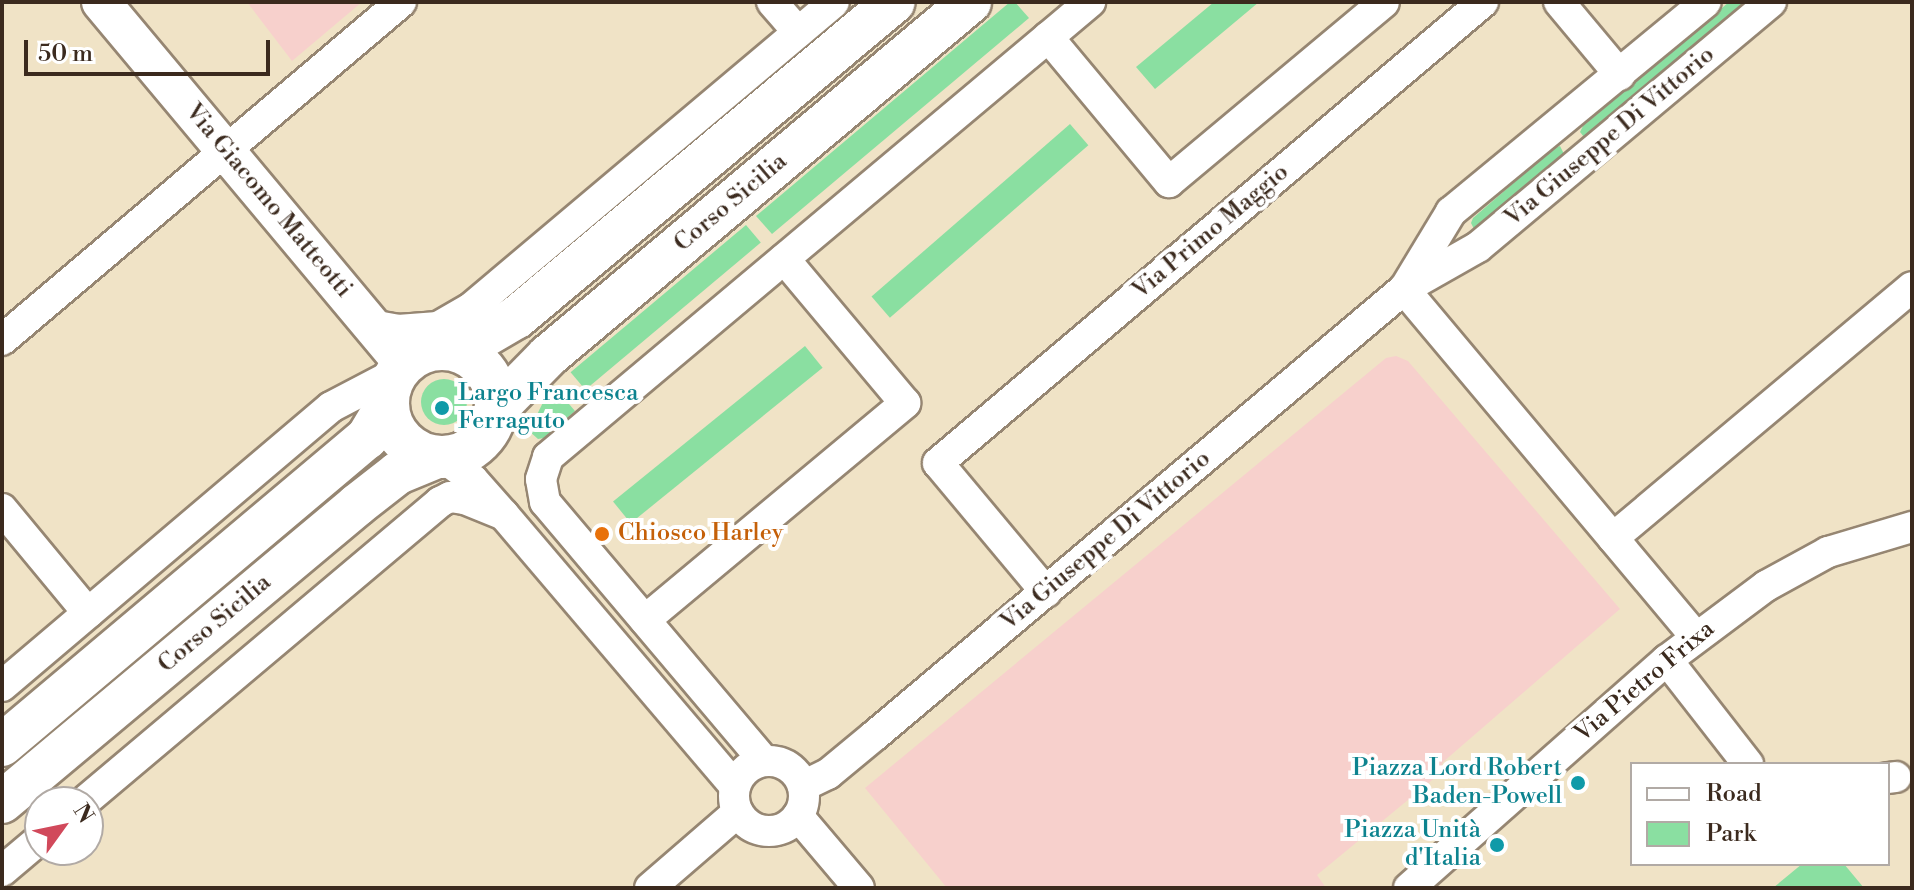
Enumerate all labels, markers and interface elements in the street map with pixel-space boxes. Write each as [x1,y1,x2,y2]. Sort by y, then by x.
scale bar [28,24,274,74]
text: 50 m [38,39,93,69]
street label: Via Giuseppe Di Vittorio [1499,41,1721,233]
street label: Via Giacomo Matteotti [179,98,357,304]
street label: Corso Sicilia [669,148,793,258]
street label: Via Primo Maggio [1127,158,1295,306]
place label: Largo Francesca Ferraguto [458,380,638,436]
marker: Largo Francesca Ferraguto [433,399,451,417]
street label: Via Giuseppe Di Vittorio [995,445,1217,637]
place label: Chiosco Harley [618,520,783,548]
marker: Chiosco Harley [593,525,611,543]
street label: Corso Sicilia [153,569,277,679]
street label: Via Pietro Frixa [1569,615,1721,749]
place label: Piazza Lord Robert Baden-Powell [1352,755,1562,811]
legend [1630,762,1890,866]
marker: Piazza Lord Robert Baden-Powell [1569,774,1587,792]
text: Road [1706,779,1762,809]
north arrow [24,786,104,866]
text: N [67,799,99,828]
place label: Piazza Unità d'Italia [1344,817,1481,873]
text: Park [1706,819,1756,849]
marker: Piazza Unità d'Italia [1488,836,1506,854]

